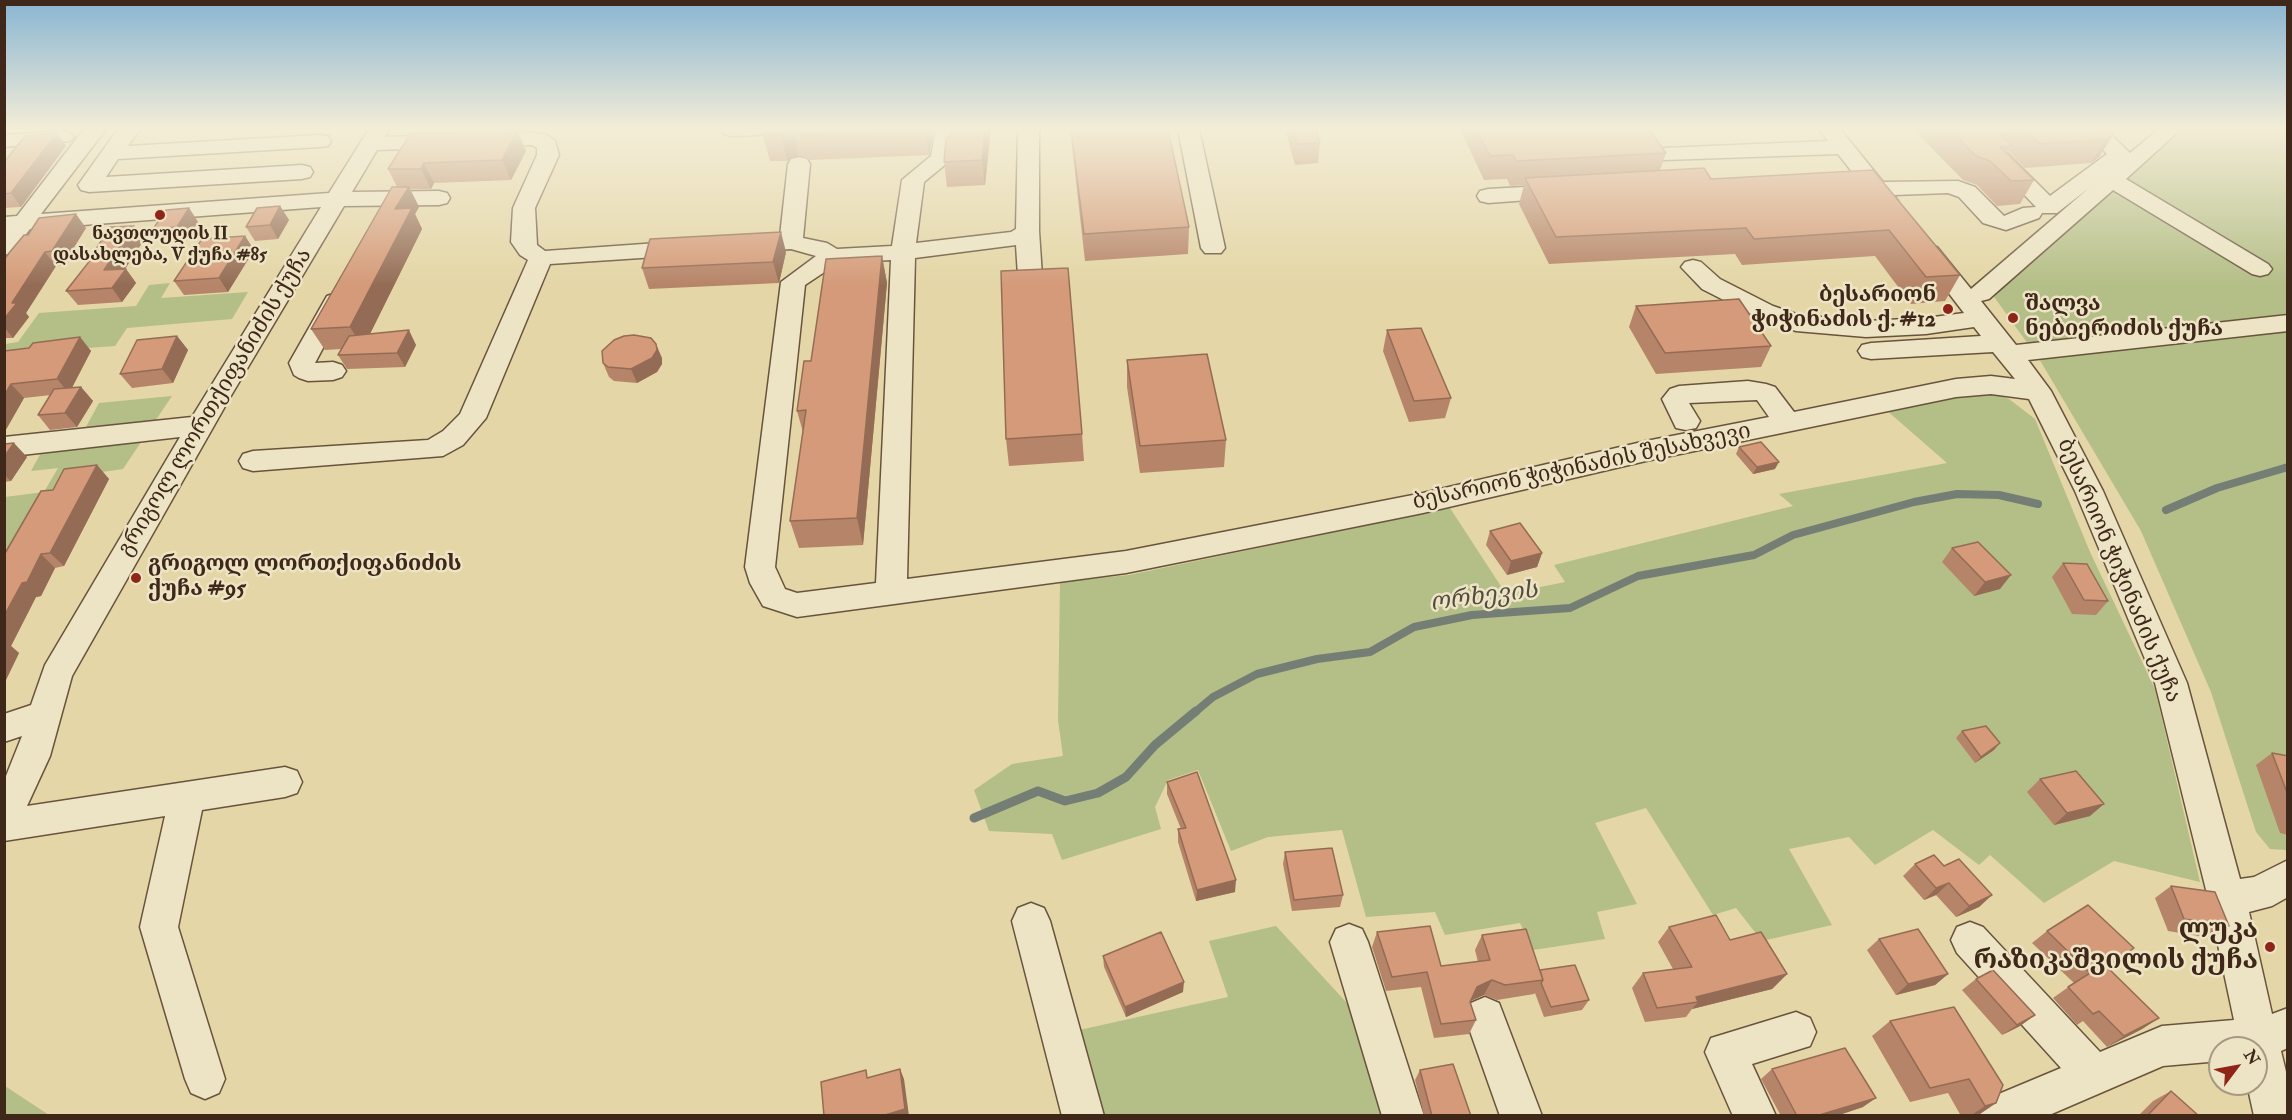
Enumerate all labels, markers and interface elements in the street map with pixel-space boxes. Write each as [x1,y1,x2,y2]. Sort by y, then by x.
marker: ნავთლუღის II დასახლება, V ქუჩა #85 [153,208,167,222]
place label: ნავთლუღის II დასახლება, V ქუჩა #85 [53,224,267,266]
street label: გრიგოლ ლორთქიფანიძის ქუჩა [113,244,319,562]
place label: ბესარიონ ჭიჭინაძის ქ. #12 [1751,283,1936,334]
place label: შალვა ნებიერიძის ქუჩა [2025,292,2223,344]
marker: ბესარიონ ჭიჭინაძის ქ. #12 [1941,302,1955,316]
marker: შალვა ნებიერიძის ქუჩა [2006,311,2020,325]
street label: ბესარიონ ჭიჭინაძის შესახვევი [1411,419,1753,517]
street label: ბესარიონ ჭიჭინაძის ქუჩა [2050,435,2186,707]
place label: გრიგოლ ლორთქიფანიძის ქუჩა #95 [148,552,462,604]
marker: გრიგოლ ლორთქიფანიძის ქუჩა #95 [129,571,143,585]
water label: ორხევის [1429,577,1539,619]
place label: ლუკა რაზიკაშვილის ქუჩა [1974,915,2258,978]
marker: ლუკა რაზიკაშვილის ქუჩა [2263,940,2277,954]
north arrow [2208,1036,2268,1096]
text: N [2239,1046,2264,1069]

